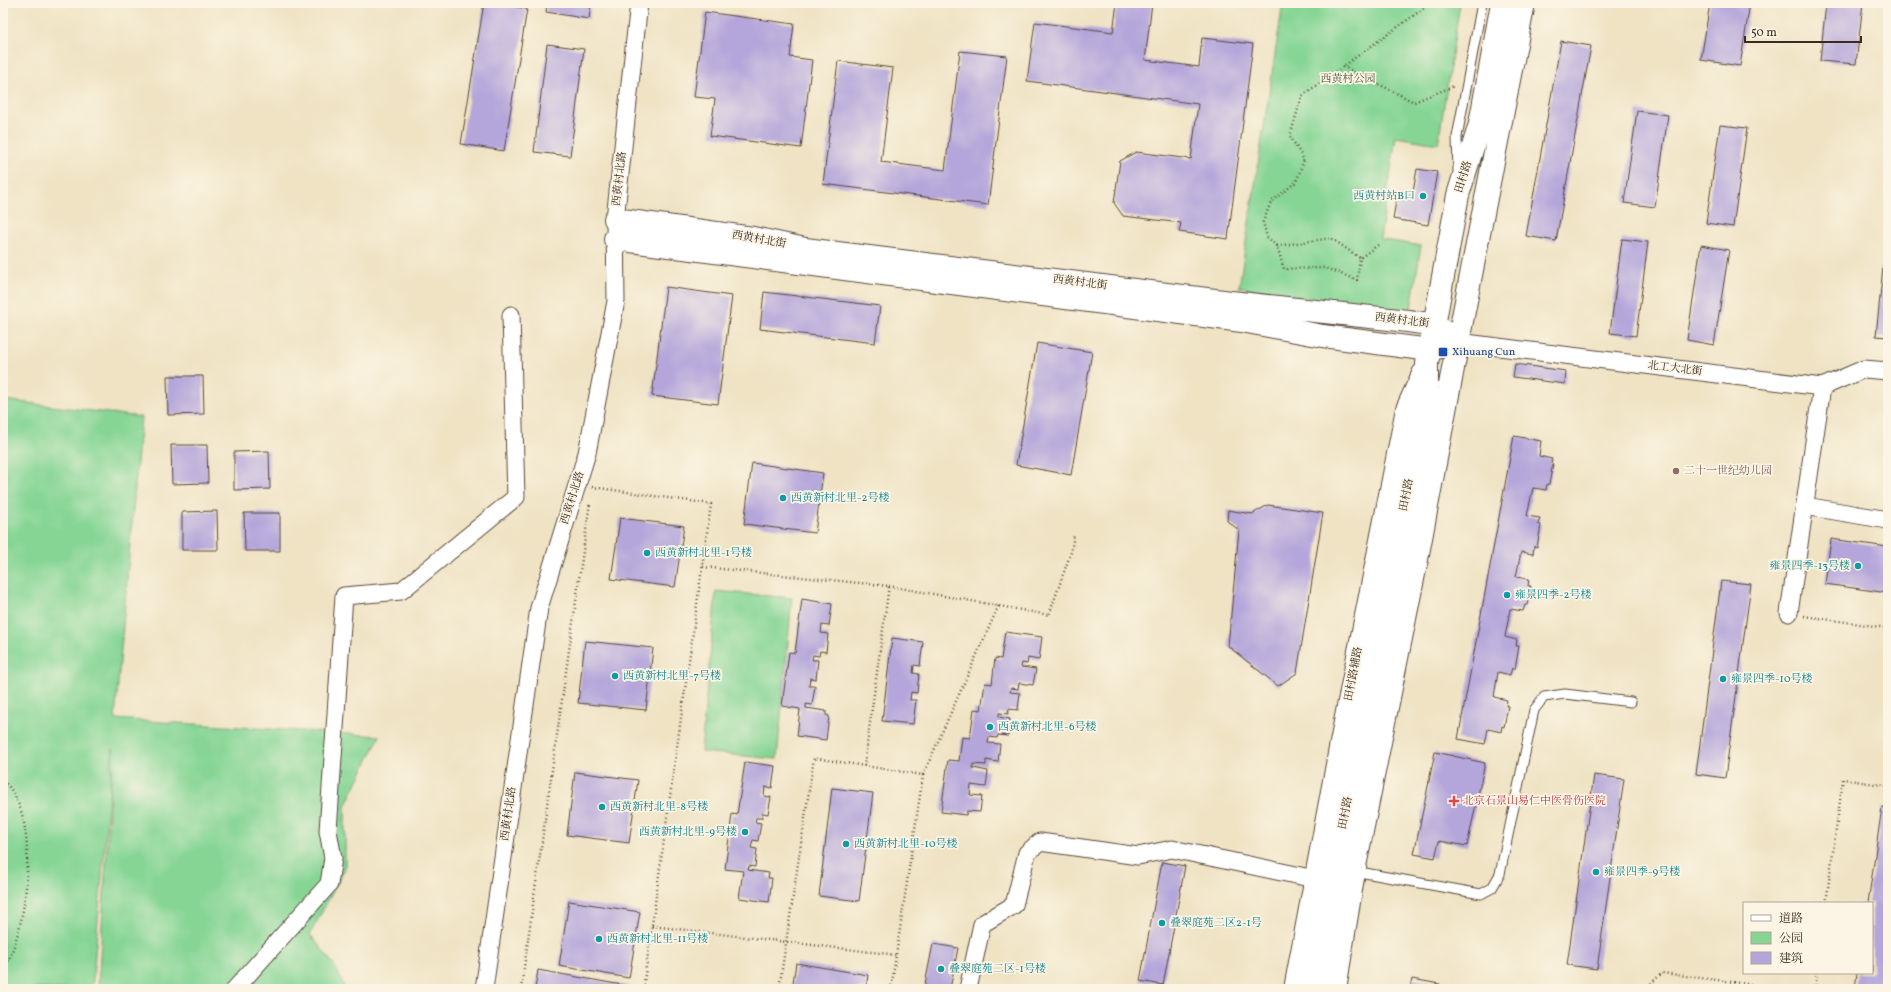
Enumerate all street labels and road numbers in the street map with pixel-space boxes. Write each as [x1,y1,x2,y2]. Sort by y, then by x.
street label: 西黄村北路 [610,151,630,207]
street label: 田村路 [1452,159,1476,195]
street label: 西黄村北街 [731,228,787,252]
street label: 西黄村北街 [1052,272,1108,294]
street label: 西黄村北街 [1374,310,1430,332]
street label: 北工大北街 [1647,358,1703,380]
street label: 西黄村北路 [558,470,588,526]
street label: 田村路 [1396,477,1418,513]
street label: 田村路辅路 [1341,646,1367,702]
street label: 西黄村北路 [498,786,520,842]
street label: 田村路 [1335,795,1357,831]

